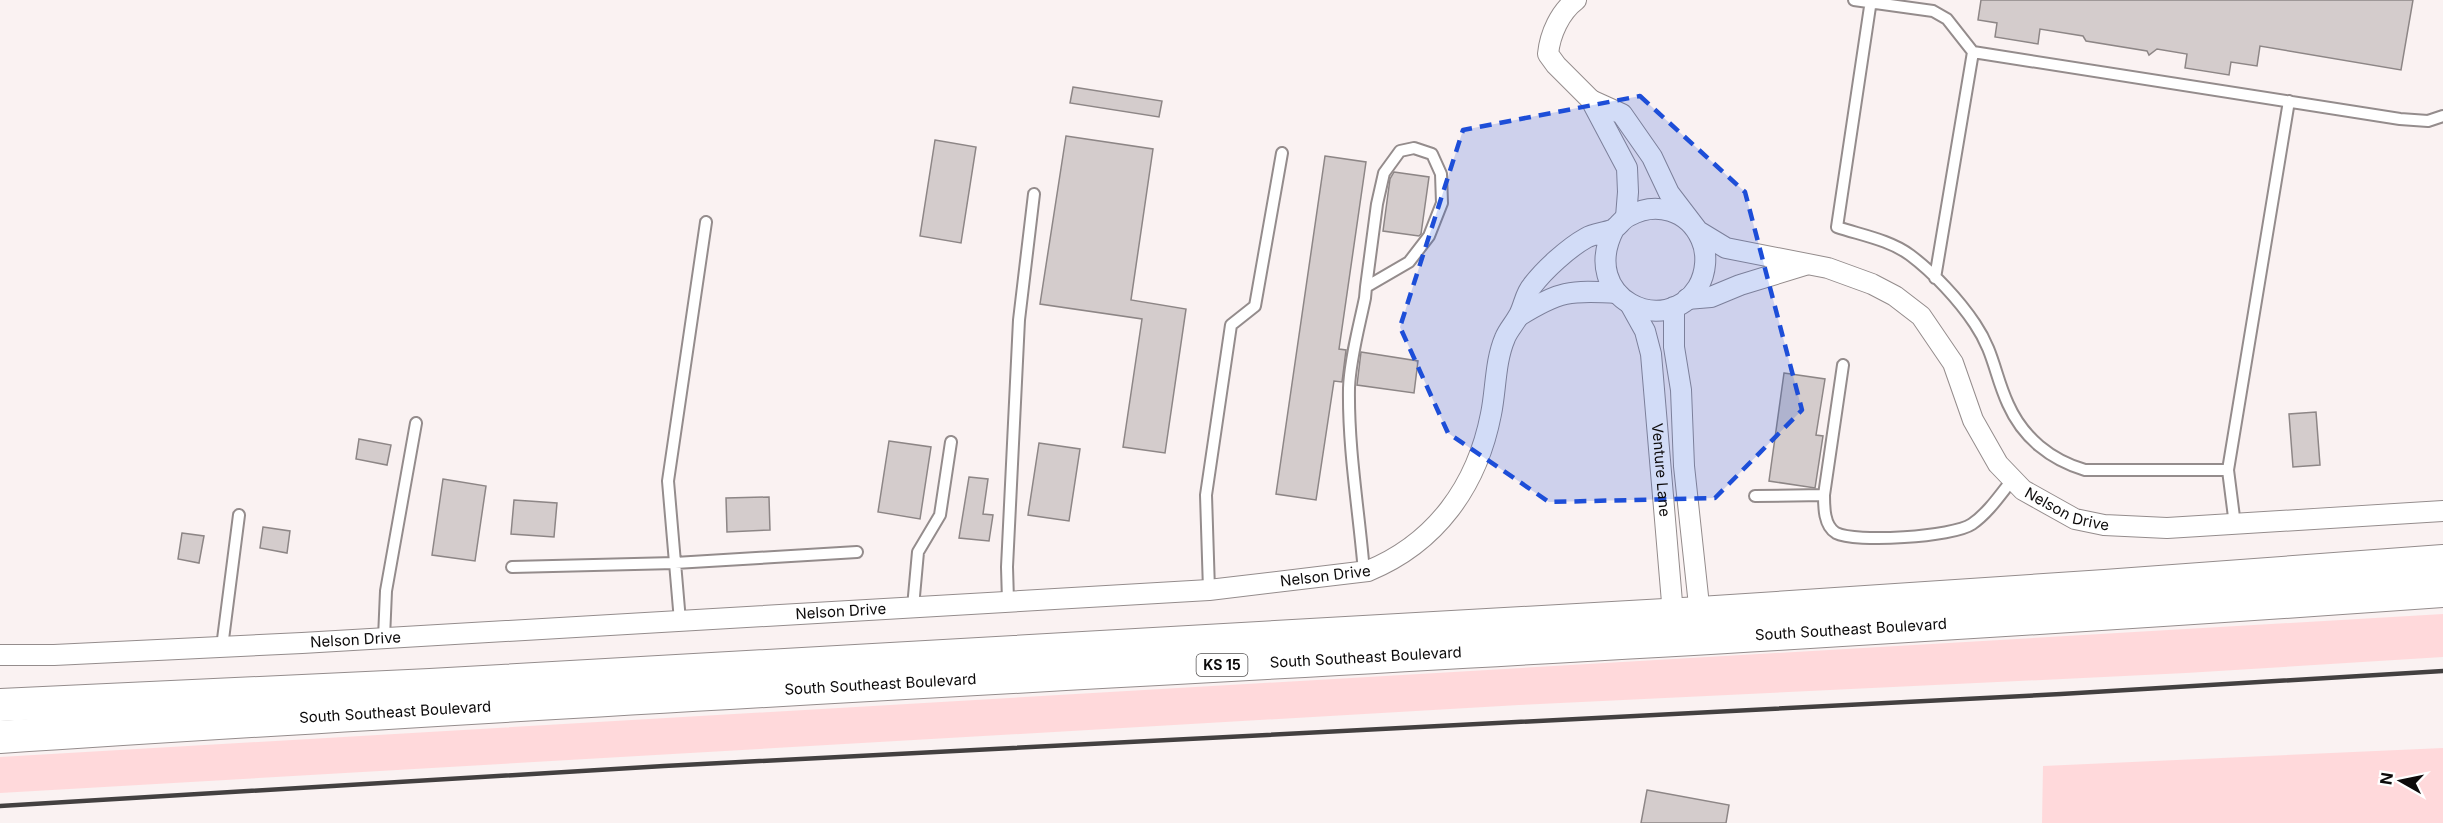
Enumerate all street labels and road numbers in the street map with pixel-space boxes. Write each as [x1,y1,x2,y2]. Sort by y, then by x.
street label: Venture Lane [1648,422,1675,517]
street label: Nelson Drive [2021,483,2110,534]
street label: Nelson Drive [1279,561,1372,590]
street label: Nelson Drive [795,599,887,623]
street label: South Southeast Boulevard [1754,614,1947,644]
street label: Nelson Drive [310,627,402,652]
street label: South Southeast Boulevard [1269,642,1462,672]
road number: KS 15 [1196,654,1248,676]
street label: South Southeast Boulevard [784,669,977,699]
street label: South Southeast Boulevard [299,697,492,727]

